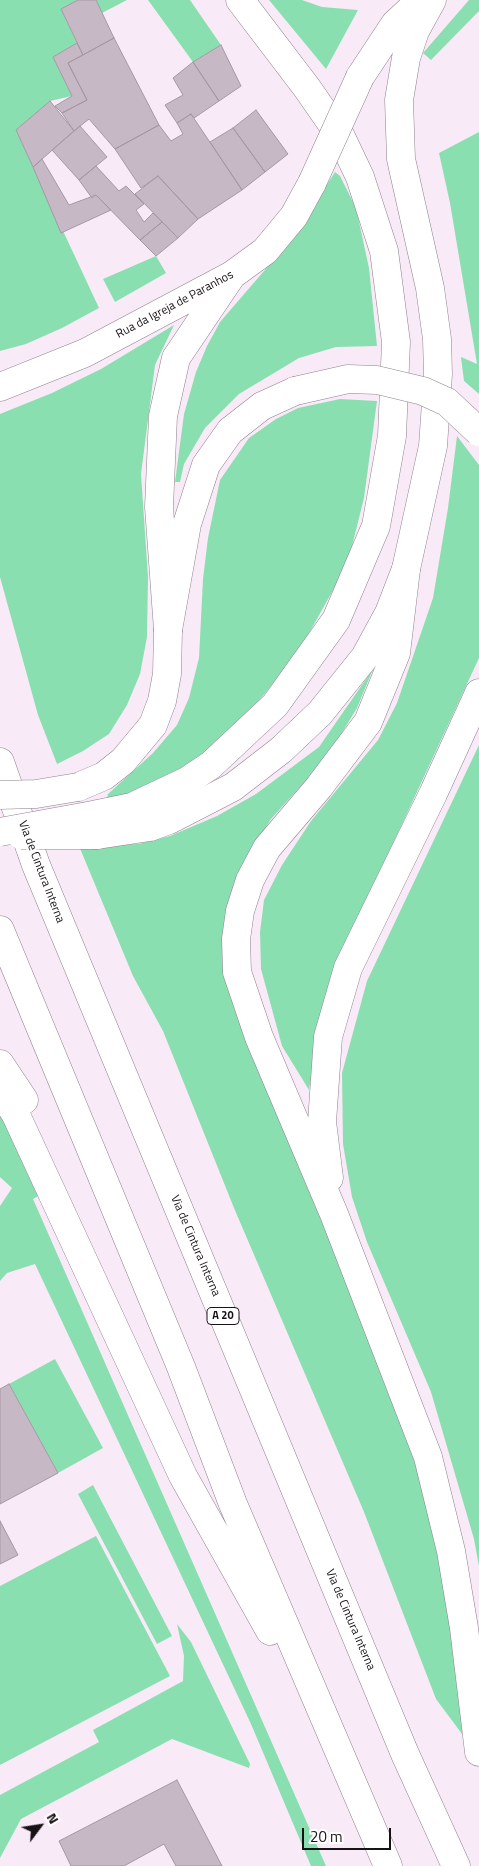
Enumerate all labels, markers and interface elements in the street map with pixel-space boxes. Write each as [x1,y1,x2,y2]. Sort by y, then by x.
street label: Rua da Igreja de Paranhos [114,268,236,342]
street label: Via de Cintura Interna [15,819,67,925]
street label: Via de Cintura Interna [167,1193,223,1299]
road number: A 20 [207,1308,239,1324]
street label: Via de Cintura Interna [322,1567,378,1673]
north arrow [15,1801,65,1851]
text: N [42,1808,65,1828]
scale bar [304,1818,393,1850]
text: 20 m [310,1825,343,1848]

